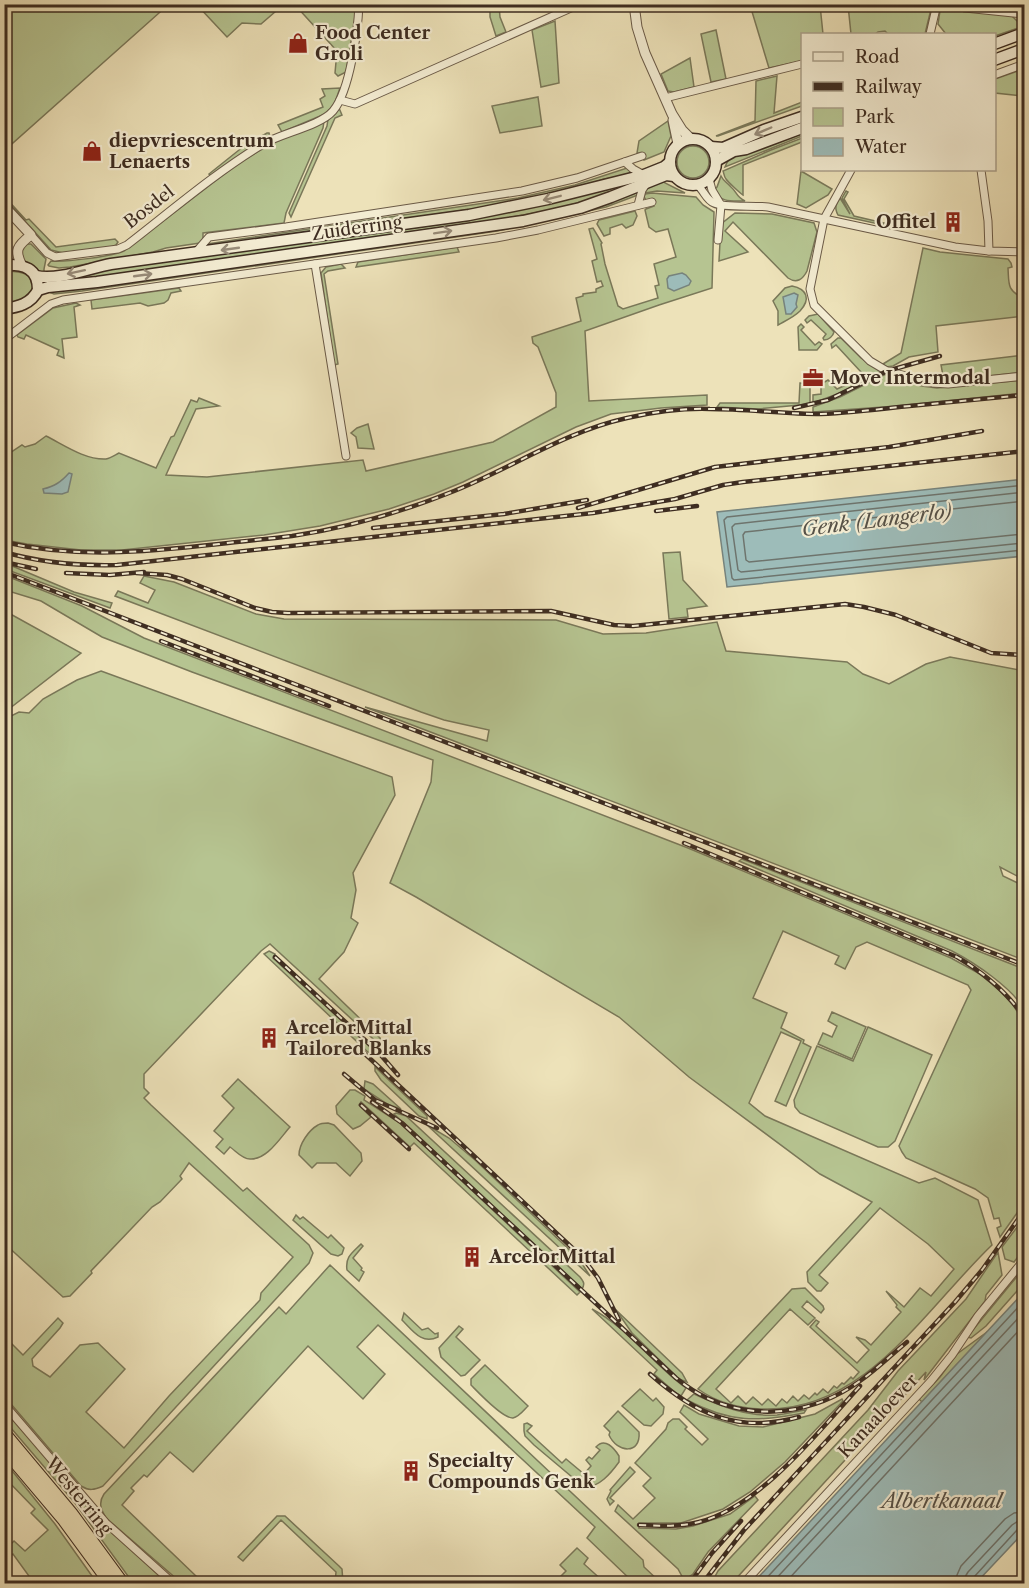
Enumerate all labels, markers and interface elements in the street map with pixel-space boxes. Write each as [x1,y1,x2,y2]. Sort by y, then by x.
place label: Food Center Groli [315,22,430,65]
shop icon: Food Center Groli [286,31,310,55]
legend [801,33,996,171]
text: Road [855,46,900,68]
text: Railway [855,76,923,98]
text: Park [855,106,896,128]
one-way arrow [754,126,772,138]
place label: diepvriescentrum Lenaerts [109,130,274,173]
text: Water [854,136,907,158]
shop icon: diepvriescentrum Lenaerts [80,139,104,163]
street label: Bosdel [119,181,179,233]
one-way arrow [543,193,562,205]
building icon: Offitel [941,210,965,234]
street label: Zuiderring [310,211,404,245]
place label: Offitel [876,211,936,233]
one-way arrow [432,226,452,237]
one-way arrow [220,243,240,254]
one-way arrow [66,267,86,278]
one-way arrow [133,270,153,281]
office icon: Move Intermodal [801,366,825,390]
place label: Move Intermodal [830,367,990,389]
water label: Genk (Langerlo) [800,499,954,541]
place label: ArcelorMittal Tailored Blanks [285,1017,431,1060]
building icon: ArcelorMittal Tailored Blanks [257,1026,281,1050]
building icon: ArcelorMittal [460,1245,484,1269]
place label: ArcelorMittal [488,1246,615,1268]
street label: Kanaaloever [834,1369,923,1463]
place label: Specialty Compounds Genk [428,1450,596,1493]
street label: Westerring [40,1452,117,1540]
building icon: Specialty Compounds Genk [399,1459,423,1483]
water label: Albertkanaal [879,1489,1005,1513]

